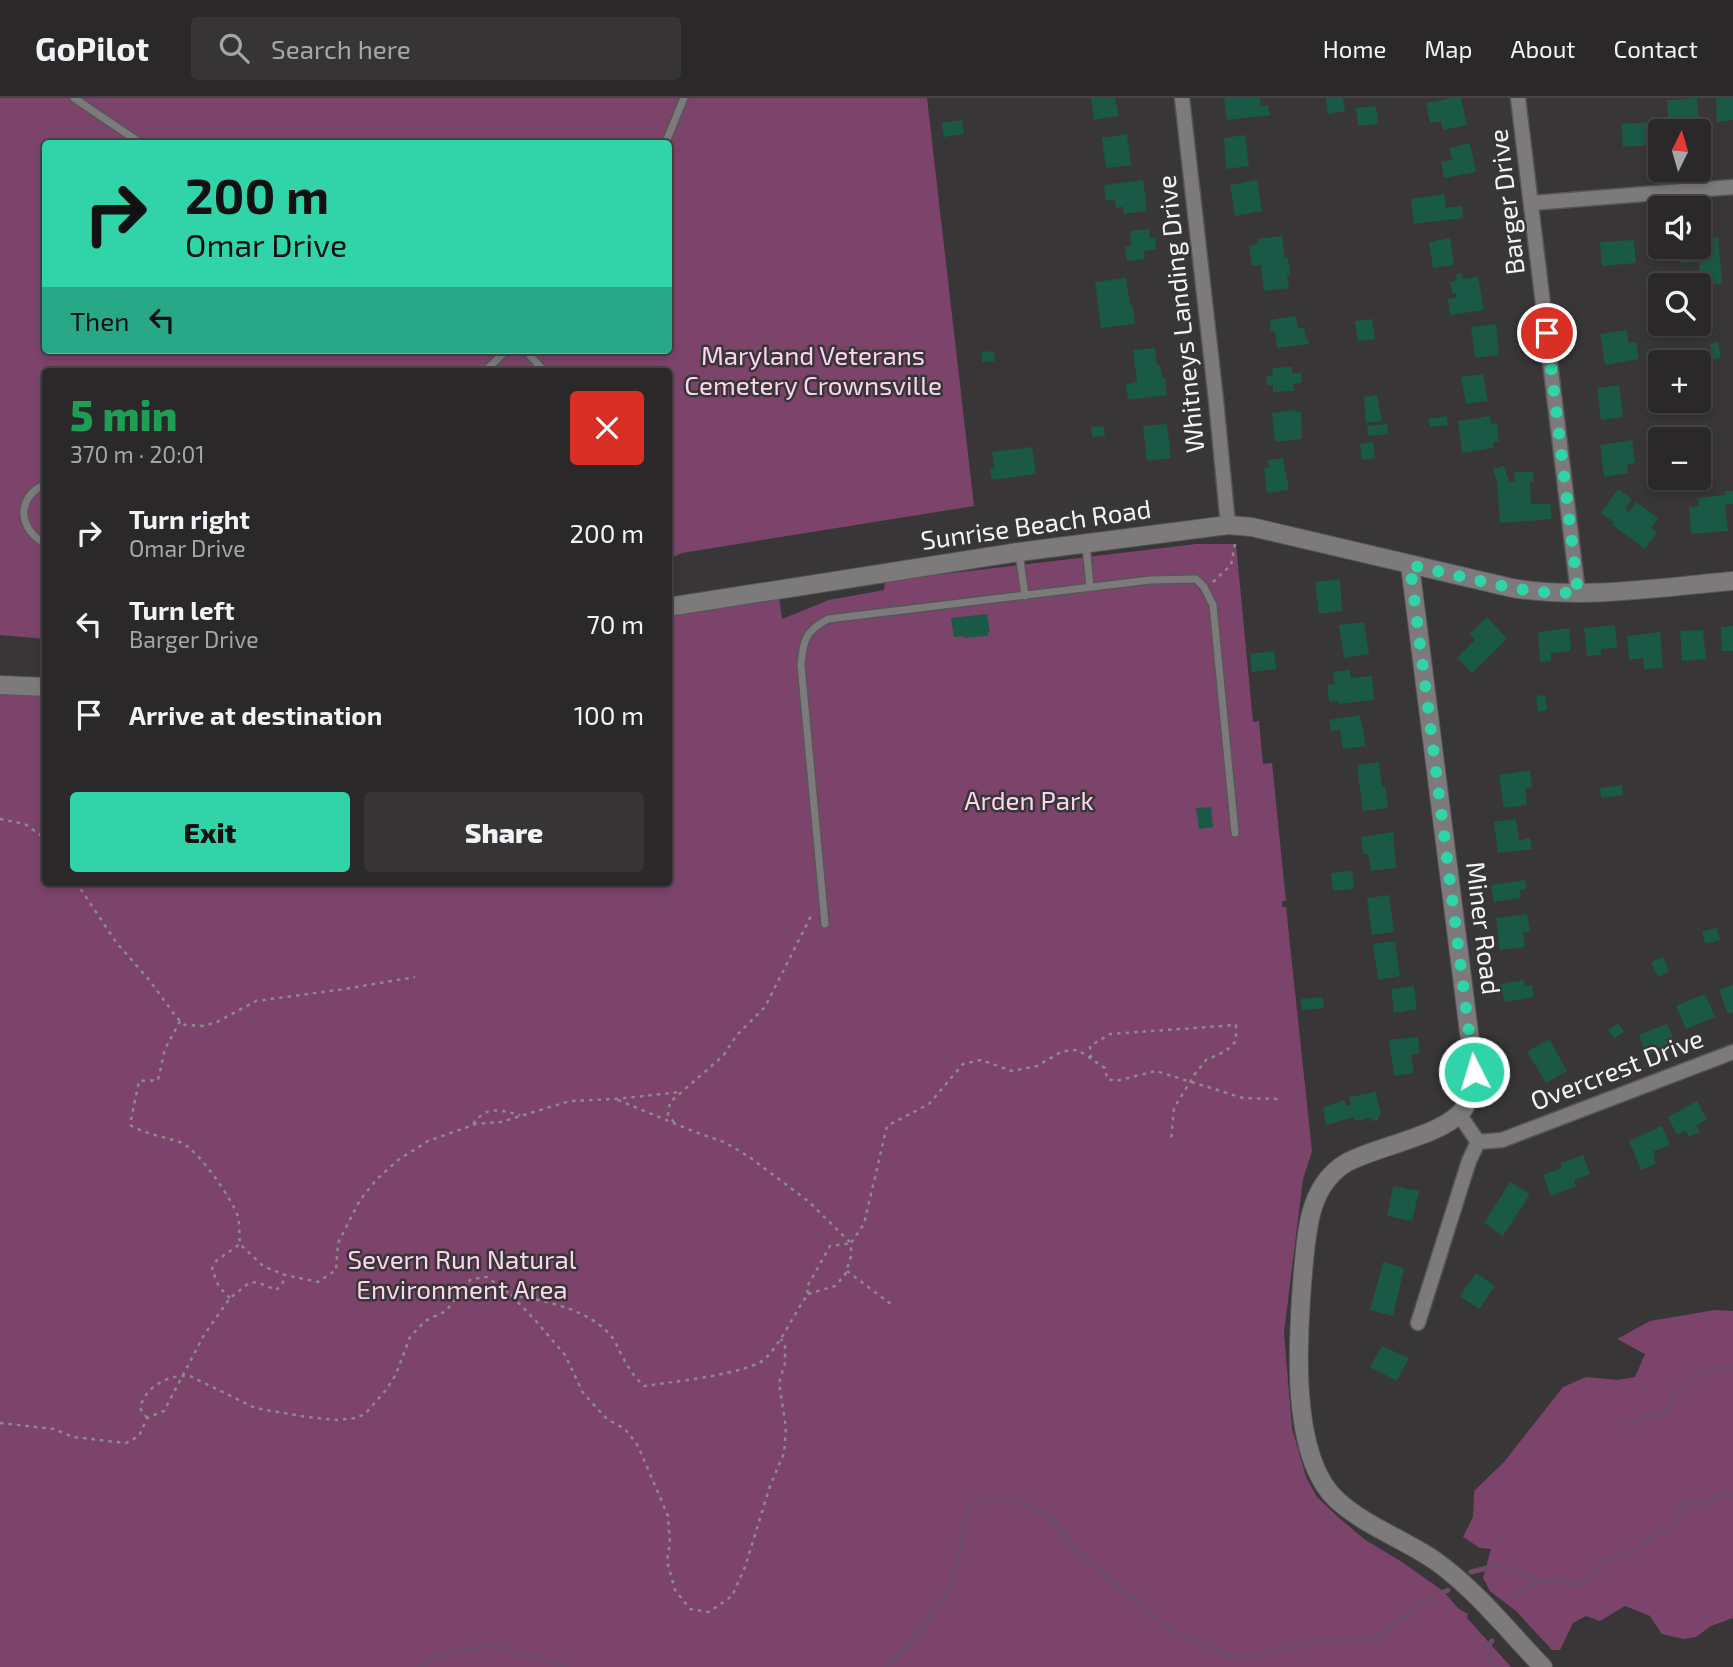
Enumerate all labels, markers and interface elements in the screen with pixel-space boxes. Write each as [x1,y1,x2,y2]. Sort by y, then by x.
search box [191,17,681,80]
text: GoPilot [35,28,149,68]
icon: search [215,29,253,67]
text: Search here [271,33,411,64]
text: Home [1323,34,1386,63]
text: Map [1424,34,1472,63]
text: About [1510,34,1576,63]
text: Contact [1614,34,1698,63]
north arrow [1648,119,1712,182]
map controls [1648,119,1711,490]
street label: Barger Drive [1481,128,1530,277]
text: 200 m [185,165,329,224]
icon: right [70,168,161,259]
street label: Whitneys Landing Drive [1150,174,1210,455]
button: sound [1648,196,1711,259]
text: Omar Drive [185,225,347,263]
button: search [1648,273,1711,336]
icon: left [143,301,181,339]
pin [1517,303,1577,363]
text: Then [70,305,129,336]
icon: arrive [1528,314,1566,352]
park label: Maryland Veterans Cemetery Crownsville [684,339,942,400]
button: + [1648,350,1711,413]
text: 5 min [70,389,178,439]
button: close [570,391,644,465]
button: − [1648,427,1711,490]
text: 370 m · 20:01 [70,440,205,468]
street label: Sunrise Beach Road [919,492,1153,555]
text: Turn right [129,503,250,534]
icon: right [70,514,108,552]
text: 200 m [569,517,644,548]
text: Omar Drive [129,534,246,562]
text: Turn left [129,594,235,625]
icon: left [70,605,108,643]
text: 70 m [586,608,644,639]
text: Barger Drive [129,625,259,653]
icon: arrive [70,696,108,734]
text: Arrive at destination [129,699,382,730]
text: 100 m [574,699,644,730]
park label: Arden Park [964,784,1094,815]
button: Exit [70,792,350,872]
button: Share [364,792,644,872]
street label: Miner Road [1461,859,1508,996]
street label: Overcrest Drive [1526,1021,1707,1116]
position arrow [1437,1035,1511,1109]
park label: Severn Run Natural Environment Area [348,1243,577,1304]

